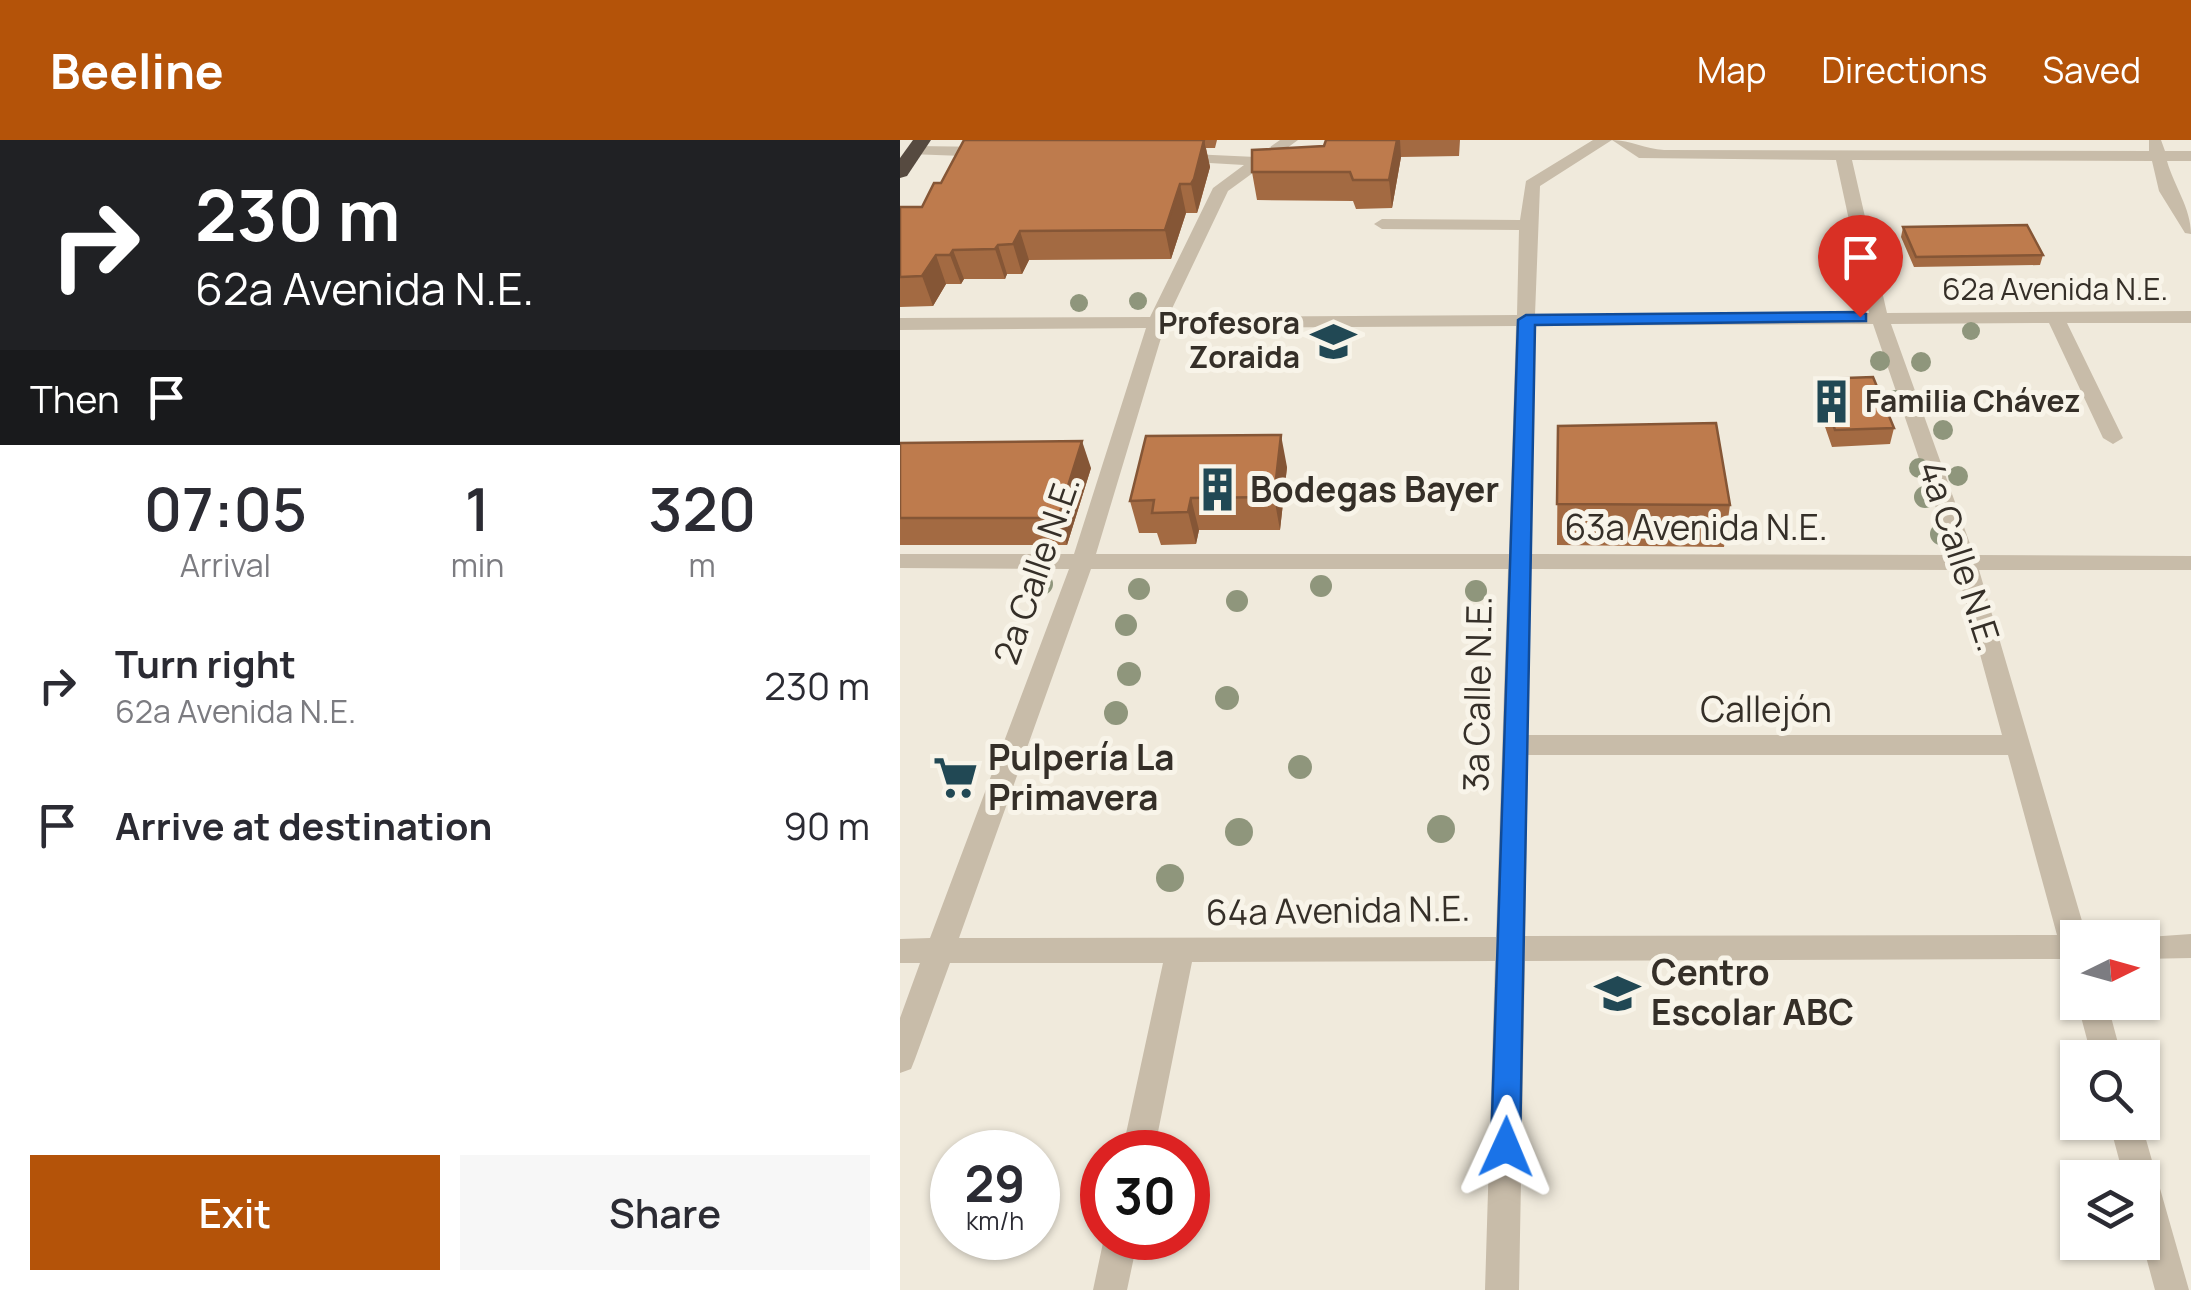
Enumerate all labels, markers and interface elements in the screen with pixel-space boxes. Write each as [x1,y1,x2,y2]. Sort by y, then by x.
text: Beeline [50,38,224,103]
text: Map [1697,46,1767,94]
text: Directions [1822,46,1987,94]
text: Saved [2042,46,2141,94]
text: 230 m [195,166,400,262]
icon: right [30,180,160,310]
pin [1818,215,1903,318]
icon: arrive [1833,230,1888,285]
text: 62a Avenida N.E. [195,257,534,319]
street label: 62a Avenida N.E. [1942,268,2168,309]
place label: Profesora Zoraida [1158,302,1300,377]
school or university icon: Profesora Zoraida [1309,317,1357,365]
icon: arrive [139,370,194,425]
text: Then [30,372,119,424]
building icon: Familia Chávez [1808,378,1856,426]
place label: Familia Chávez [1865,380,2081,421]
street label: 4a Calle N.E. [1908,455,2014,657]
place label: Bodegas Bayer [1250,465,1499,513]
building icon: Bodegas Bayer [1193,466,1241,514]
text: 07:05 [144,467,307,549]
text: 1 [465,467,490,549]
text: 320 [648,467,756,549]
street label: 2a Calle N.E. [981,469,1091,670]
street label: 63a Avenida N.E. [1564,503,1828,551]
text: Arrival [180,543,271,587]
text: min [451,543,504,587]
text: m [689,543,716,587]
street label: 3a Calle N.E. [1451,596,1503,792]
text: Turn right [115,637,296,689]
icon: right [30,658,85,713]
text: 230 m [764,659,870,711]
street label: Callejón [1700,685,1832,733]
text: 62a Avenida N.E. [115,689,356,733]
place label: Pulpería La Primavera [988,733,1174,821]
supermarket icon: Pulpería La Primavera [931,754,979,802]
icon: arrive [30,798,85,853]
text: Arrive at destination [115,799,492,851]
text: 90 m [783,799,870,851]
street label: 64a Avenida N.E. [1205,884,1471,936]
north arrow [2060,920,2160,1020]
map controls [2060,920,2160,1260]
place label: Centro Escolar ABC [1651,948,1854,1036]
school or university icon: Centro Escolar ABC [1594,969,1642,1017]
button: search [2060,1040,2160,1140]
position arrow [1454,1095,1558,1199]
speed limit sign: 30 [1080,1130,1210,1260]
text: 29 [965,1149,1025,1217]
button: Exit [30,1155,440,1270]
button: Share [460,1155,870,1270]
button: layers [2060,1160,2160,1260]
text: km/h [966,1203,1024,1238]

